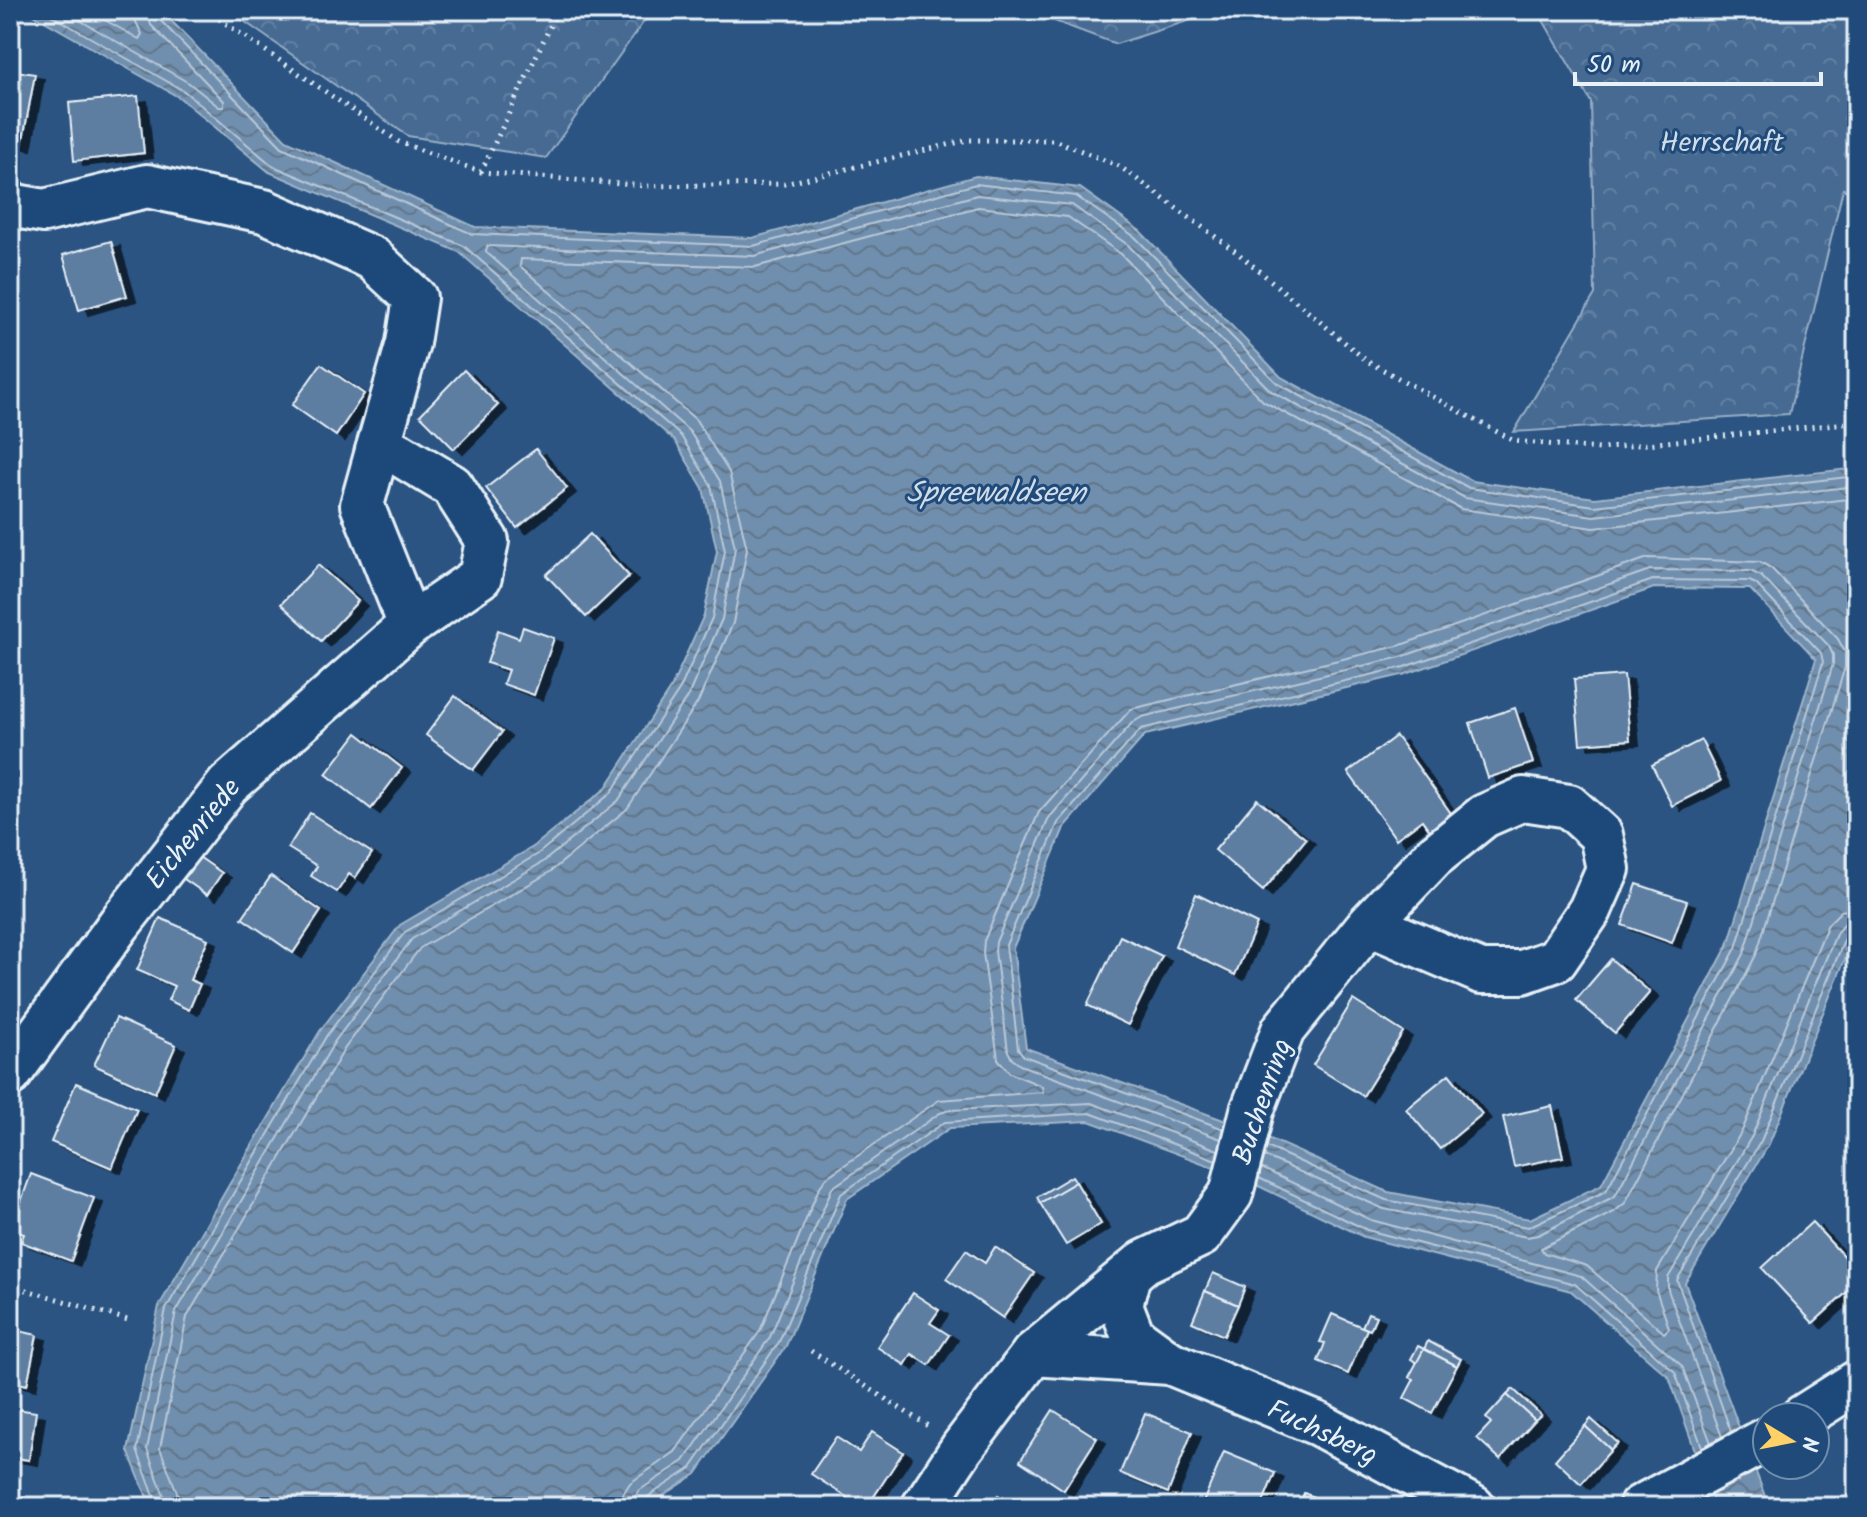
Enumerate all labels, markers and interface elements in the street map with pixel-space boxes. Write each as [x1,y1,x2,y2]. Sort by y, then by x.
scale bar [1575,36,1821,86]
text: 50 m [1587,46,1641,85]
park label: Herrschaft [1660,121,1785,166]
water label: Spreewaldseen [906,470,1088,518]
street label: Eichenriede [135,768,254,900]
street label: Buchenring [1221,1033,1306,1171]
street label: Fuchsberg [1259,1388,1385,1478]
north arrow [1751,1401,1831,1481]
text: N [1790,1434,1827,1454]

